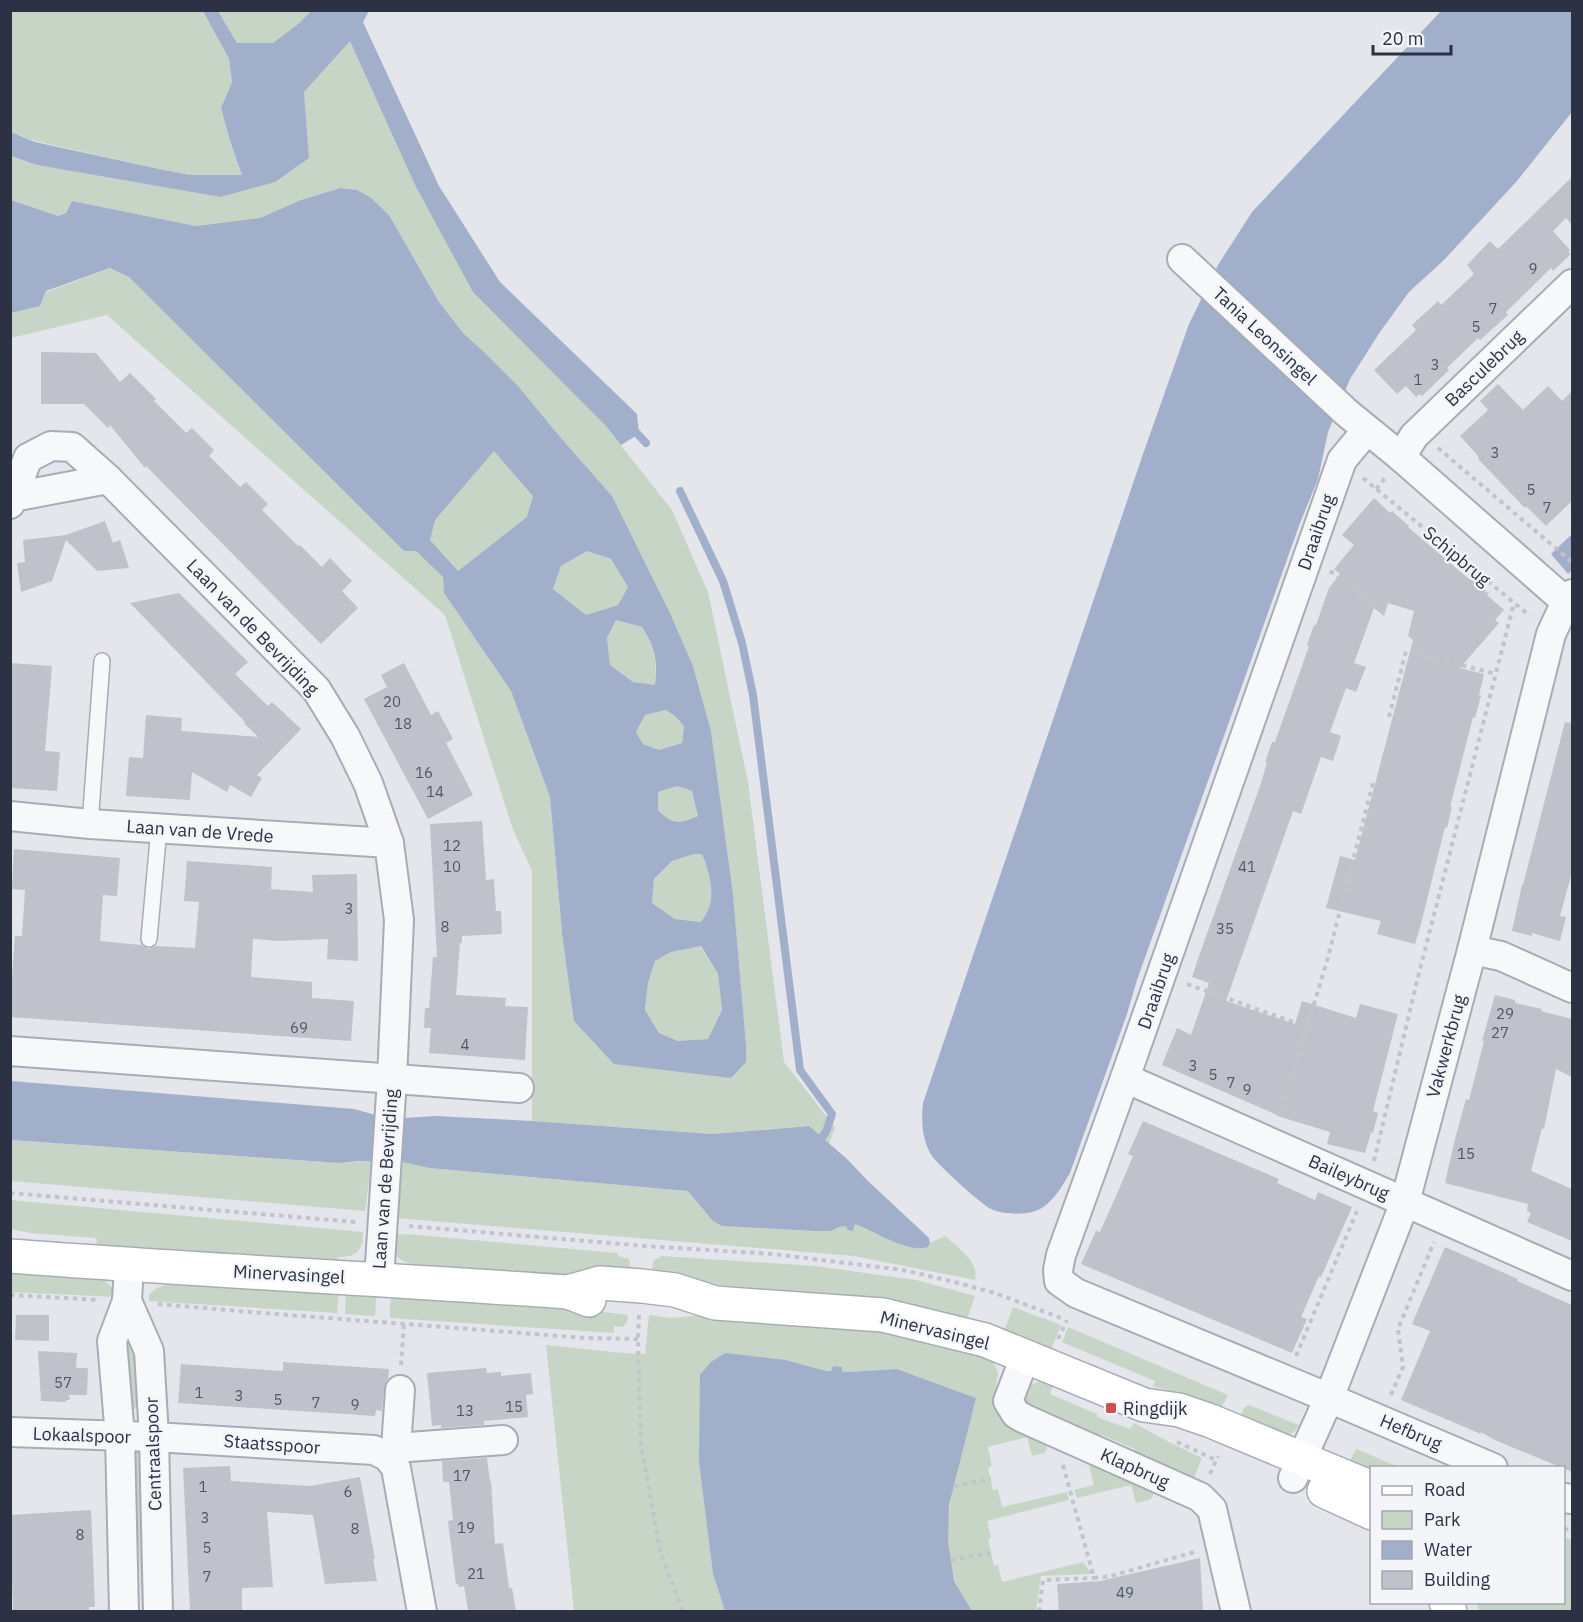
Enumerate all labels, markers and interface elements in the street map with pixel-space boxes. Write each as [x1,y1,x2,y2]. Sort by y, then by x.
scale bar [1373,18,1451,56]
text: 20 m [1382,27,1424,50]
house number: 9 [1528,259,1538,278]
street label: Tania Leonsingel [1208,282,1322,390]
house number: 7 [1488,299,1498,318]
house number: 5 [1471,317,1481,336]
street label: Basculebrug [1440,324,1529,411]
house number: 3 [1430,355,1440,374]
house number: 1 [1413,370,1423,389]
house number: 3 [1490,443,1500,462]
house number: 5 [1526,480,1536,499]
street label: Draaibrug [1292,490,1340,573]
house number: 7 [1542,498,1552,517]
street label: Schipbrug [1418,521,1496,591]
street label: Laan van de Bevrijding [182,554,324,700]
house number: 20 [383,692,401,711]
house number: 18 [394,714,412,733]
house number: 16 [415,763,433,782]
house number: 14 [426,782,444,801]
street label: Laan van de Vrede [126,814,274,848]
house number: 12 [443,836,461,855]
house number: 10 [443,857,461,876]
house number: 41 [1238,857,1256,876]
house number: 3 [344,899,354,918]
house number: 8 [440,917,450,936]
house number: 35 [1216,919,1234,938]
street label: Draaibrug [1132,949,1180,1032]
street label: Vakwerkbrug [1421,991,1471,1100]
house number: 29 [1496,1004,1514,1023]
house number: 69 [290,1018,308,1037]
house number: 27 [1491,1023,1509,1042]
house number: 4 [460,1035,470,1054]
house number: 3 [1188,1056,1198,1075]
house number: 5 [1208,1065,1218,1084]
house number: 7 [1226,1073,1236,1092]
house number: 9 [1242,1080,1252,1099]
street label: Laan van de Bevrijding [367,1088,403,1270]
house number: 15 [1457,1144,1475,1163]
street label: Baileybrug [1305,1149,1394,1205]
street label: Minervasingel [232,1260,346,1288]
street label: Minervasingel [878,1305,992,1355]
house number: 57 [54,1373,72,1392]
house number: 1 [194,1383,204,1402]
house number: 3 [234,1386,244,1405]
house number: 5 [273,1390,283,1409]
house number: 7 [311,1393,321,1412]
house number: 9 [350,1395,360,1414]
street label: Centraalspoor [140,1396,166,1511]
house number: 15 [505,1397,523,1416]
place label: Ringdijk [1123,1397,1188,1420]
house number: 13 [456,1401,474,1420]
marker: Ringdijk [1104,1401,1118,1415]
street label: Hefbrug [1376,1409,1446,1456]
street label: Lokaalspoor [32,1422,132,1448]
street label: Staatsspoor [223,1429,322,1459]
street label: Klapbrug [1097,1443,1174,1494]
house number: 17 [453,1466,471,1485]
legend [1370,1466,1565,1604]
house number: 1 [198,1477,208,1496]
text: Road [1424,1478,1465,1501]
house number: 6 [343,1482,353,1501]
house number: 3 [200,1508,210,1527]
text: Park [1424,1508,1461,1531]
house number: 19 [457,1518,475,1537]
house number: 8 [350,1519,360,1538]
house number: 8 [75,1525,85,1544]
house number: 5 [202,1538,212,1557]
text: Water [1424,1538,1473,1561]
house number: 21 [467,1564,485,1583]
house number: 7 [202,1567,212,1586]
text: Building [1424,1568,1491,1591]
house number: 49 [1116,1583,1134,1602]

